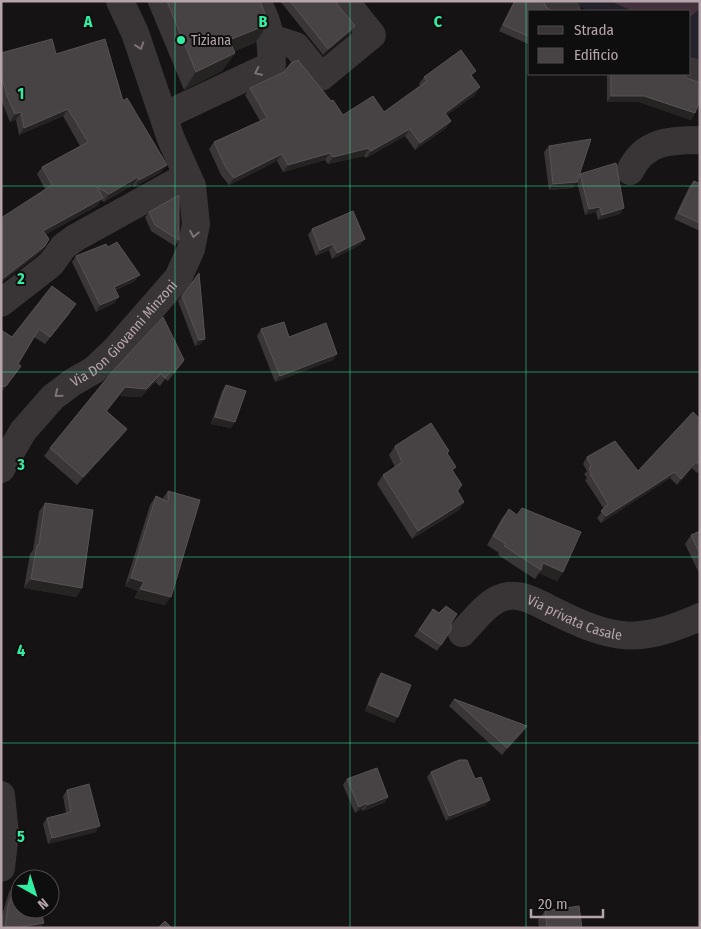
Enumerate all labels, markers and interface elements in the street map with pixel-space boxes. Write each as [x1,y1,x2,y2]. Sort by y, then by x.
legend [528,10,691,75]
text: A [83,12,93,31]
text: B [259,12,268,31]
text: C [434,12,443,31]
text: Strada [574,21,614,39]
place label: Tiziana [191,32,231,49]
marker: Tiziana [175,34,187,46]
one-way arrow [134,41,144,49]
text: Edificio [574,46,619,64]
one-way arrow [254,66,263,76]
text: 1 [18,84,24,103]
one-way arrow [189,230,200,238]
text: 2 [16,269,25,288]
street label: Via Don Giovanni Minzoni [67,277,181,390]
one-way arrow [55,388,64,396]
text: 3 [16,455,25,474]
street label: Via privata Casale [525,591,623,643]
text: 4 [17,641,25,660]
text: 5 [17,827,25,846]
north arrow [10,869,60,919]
scale bar [531,886,604,918]
text: N [34,894,51,913]
text: 20 m [538,895,568,913]

